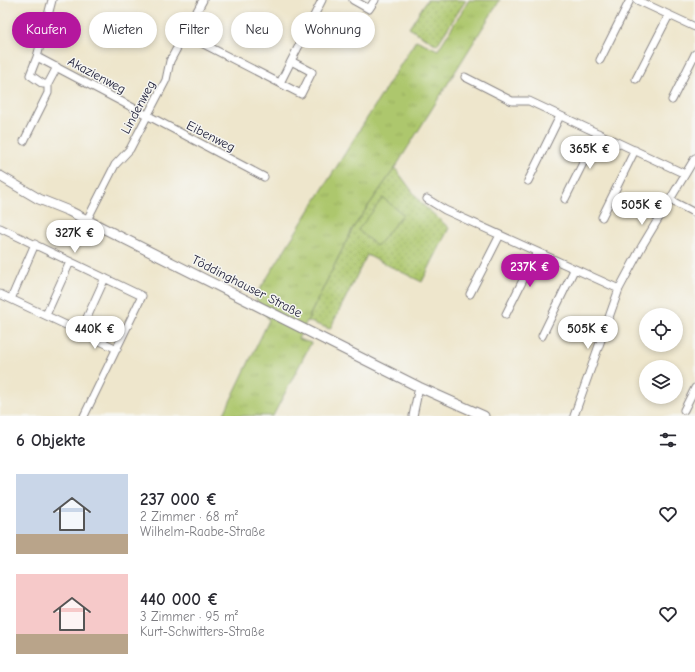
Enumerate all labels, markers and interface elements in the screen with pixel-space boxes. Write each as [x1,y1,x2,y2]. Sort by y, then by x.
chip: Kaufen [12,12,81,48]
chip: Mieten [89,12,157,48]
chip: Filter [165,12,223,48]
chip: Neu [231,12,283,48]
chip: Wohnung [291,12,375,48]
street label: Akazienweg [65,53,129,97]
street label: Lindenweg [118,78,158,136]
street label: Eibenweg [184,117,238,155]
pin: 365K € [557,136,623,170]
text: 365K € [569,141,611,156]
pin: 505K € [609,192,675,226]
text: 505K € [621,197,663,212]
pin: 327K € [42,220,108,254]
text: 327K € [55,225,95,240]
street label: Töddinghauser Straße [189,252,305,321]
pin: 237K € [497,254,563,288]
text: 237K € [510,259,550,274]
map controls [639,308,683,404]
button: locate [639,308,683,352]
pin: 440K € [62,316,128,350]
pin: 505K € [555,316,621,350]
text: 440K € [75,321,115,336]
text: 505K € [567,321,609,336]
button: layers [639,360,683,404]
icon: filters [657,429,679,451]
text: 6 Objekte [16,431,85,450]
icon: home [48,490,96,538]
text: 237 000 € [140,490,218,509]
icon: heart [657,503,679,525]
text: 2 Zimmer · 68 m² [140,509,238,524]
text: Wilhelm-Raabe-Straße [140,524,265,539]
icon: home [48,590,96,638]
text: 440 000 € [140,590,219,609]
icon: heart [657,603,679,625]
text: 3 Zimmer · 95 m² [140,609,238,624]
text: Kurt-Schwitters-Straße [140,624,264,639]

